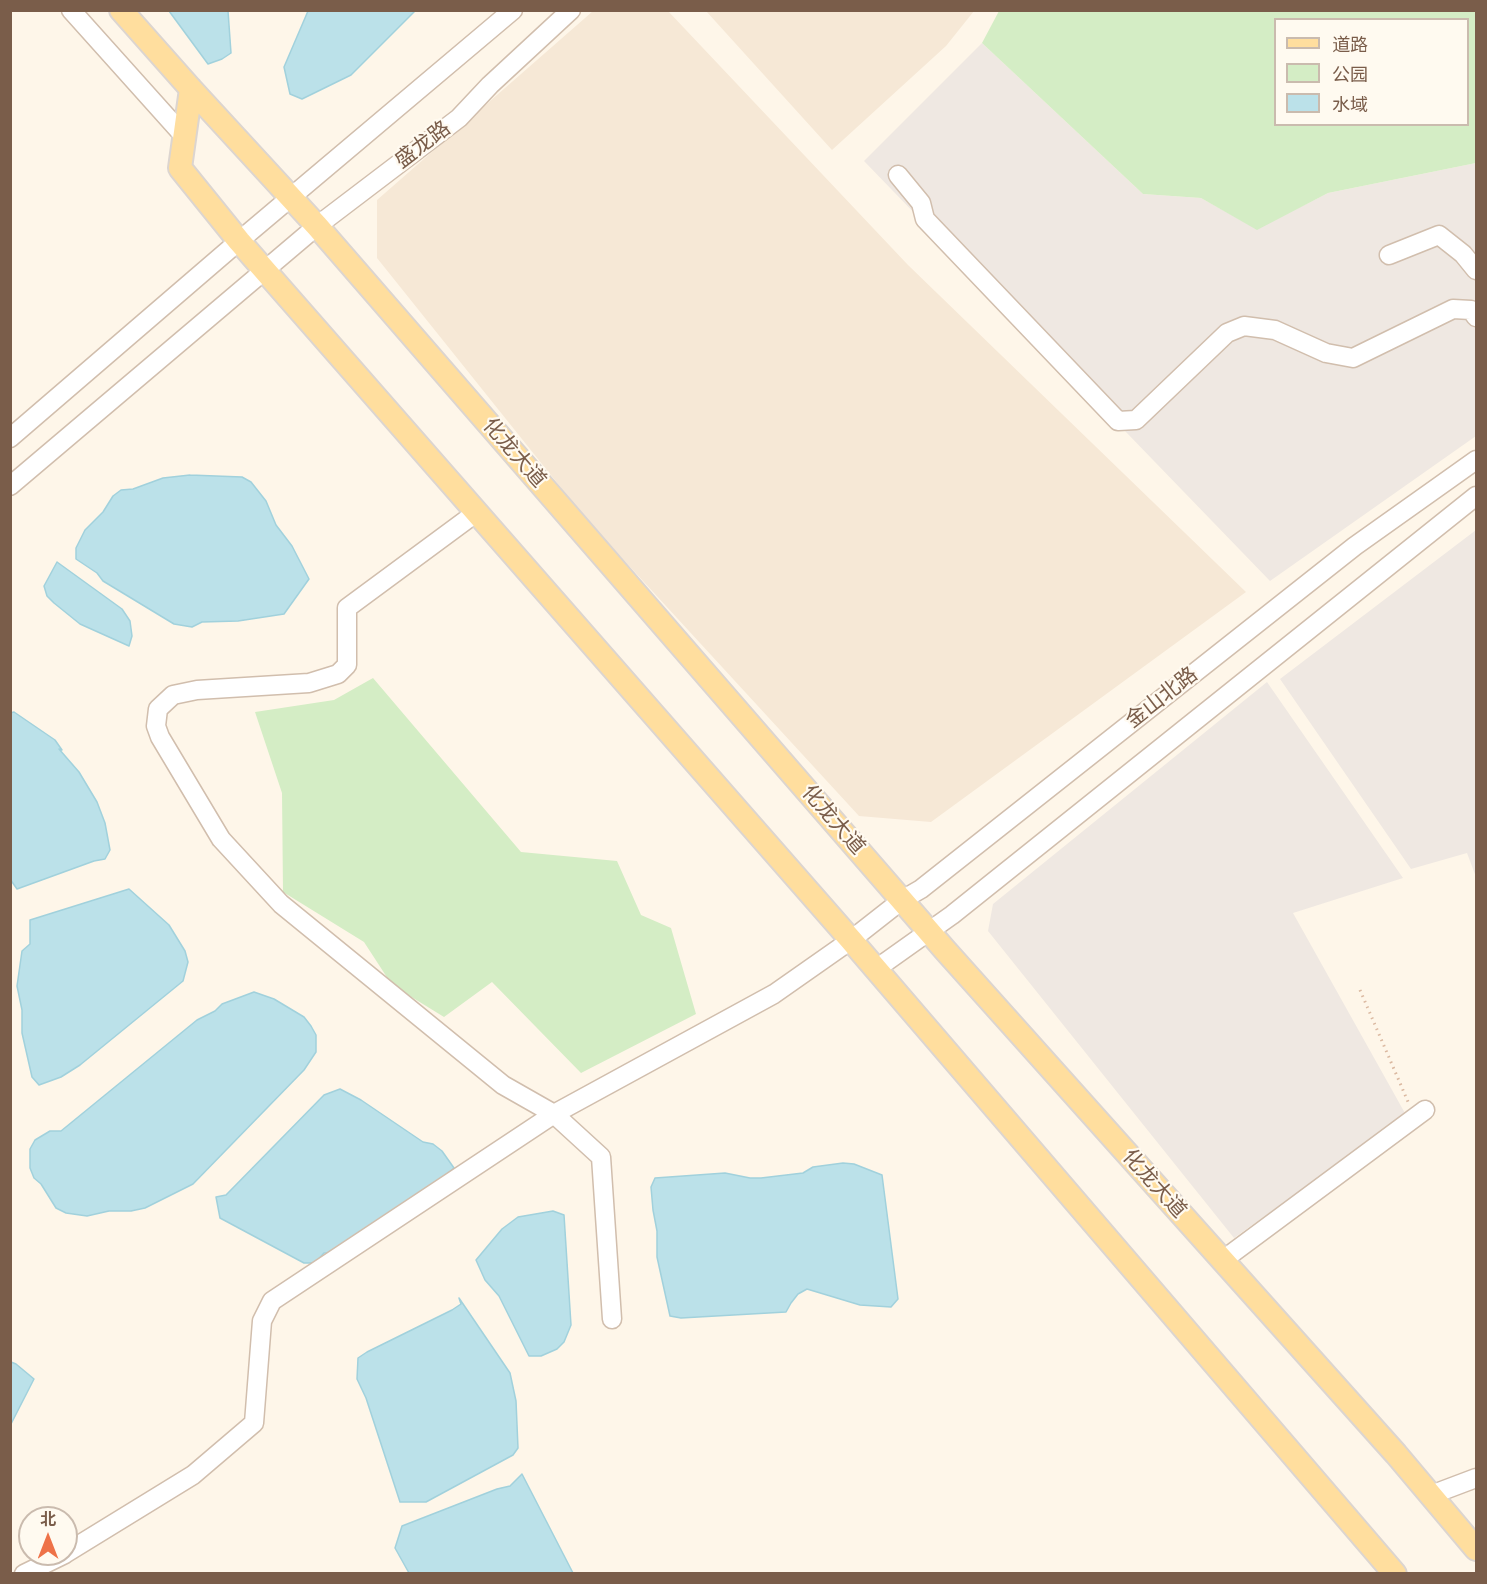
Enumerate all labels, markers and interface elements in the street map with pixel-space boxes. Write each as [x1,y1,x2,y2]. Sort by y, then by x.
legend [1274,18,1469,126]
text: 道路 [1332,34,1368,56]
text: 公园 [1332,64,1368,86]
text: 水域 [1332,94,1368,116]
street label: 盛龙路 [390,116,456,174]
street label: 化龙大道 [477,413,551,493]
street label: 金山北路 [1121,662,1203,734]
street label: 化龙大道 [796,780,870,860]
street label: 化龙大道 [1117,1144,1191,1224]
north arrow [18,1506,78,1566]
text: 北 [40,1510,56,1529]

